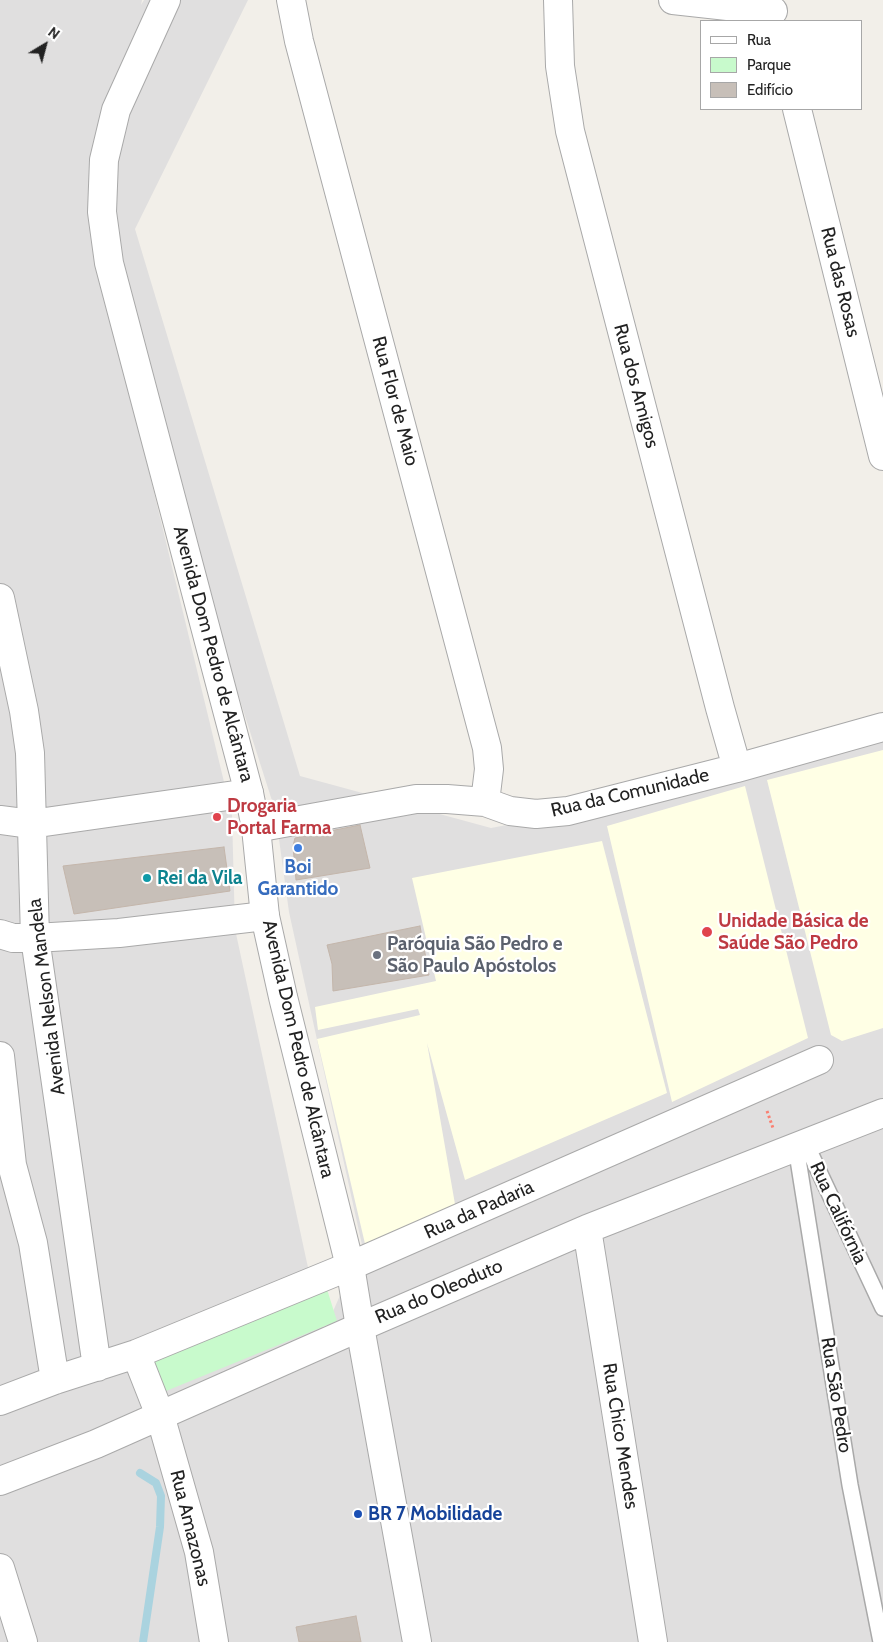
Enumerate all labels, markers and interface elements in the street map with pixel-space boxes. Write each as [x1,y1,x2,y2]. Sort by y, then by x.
north arrow [20,20,70,70]
legend [700,20,863,110]
text: N [45,23,63,43]
text: Rua [747,31,771,49]
text: Parque [747,56,791,74]
text: Edifício [747,81,793,99]
street label: Rua das Rosas [815,225,865,339]
street label: Rua dos Amigos [608,321,664,451]
street label: Rua Flor de Maio [367,334,423,468]
street label: Avenida Dom Pedro de Alcântara [168,523,258,785]
street label: Rua da Comunidade [549,764,711,822]
place label: Drogaria Portal Farma [227,795,331,839]
marker: Drogaria Portal Farma [211,811,223,823]
marker: Boi Garantido [292,842,304,854]
place label: Boi Garantido [258,856,338,900]
place label: Rei da Vila [157,867,242,889]
marker: Rei da Vila [141,872,153,884]
street label: Avenida Nelson Mandela [24,897,70,1097]
place label: Unidade Básica de Saúde São Pedro [718,910,869,954]
street label: Avenida Dom Pedro de Alcântara [257,918,339,1180]
marker: Unidade Básica de Saúde São Pedro [700,925,714,939]
place label: Paróquia São Pedro e São Paulo Apóstolos [387,933,562,977]
marker: Paróquia São Pedro e São Paulo Apóstolos [371,949,383,961]
street label: Rua Califórnia [804,1158,872,1268]
street label: Rua da Padaria [421,1176,537,1244]
street label: Rua do Oleoduto [372,1255,506,1329]
street label: Rua São Pedro [816,1336,856,1454]
street label: Rua Chico Mendes [597,1361,643,1511]
street label: Rua Amazonas [165,1468,215,1588]
place label: BR 7 Mobilidade [368,1503,502,1525]
marker: BR 7 Mobilidade [352,1508,364,1520]

